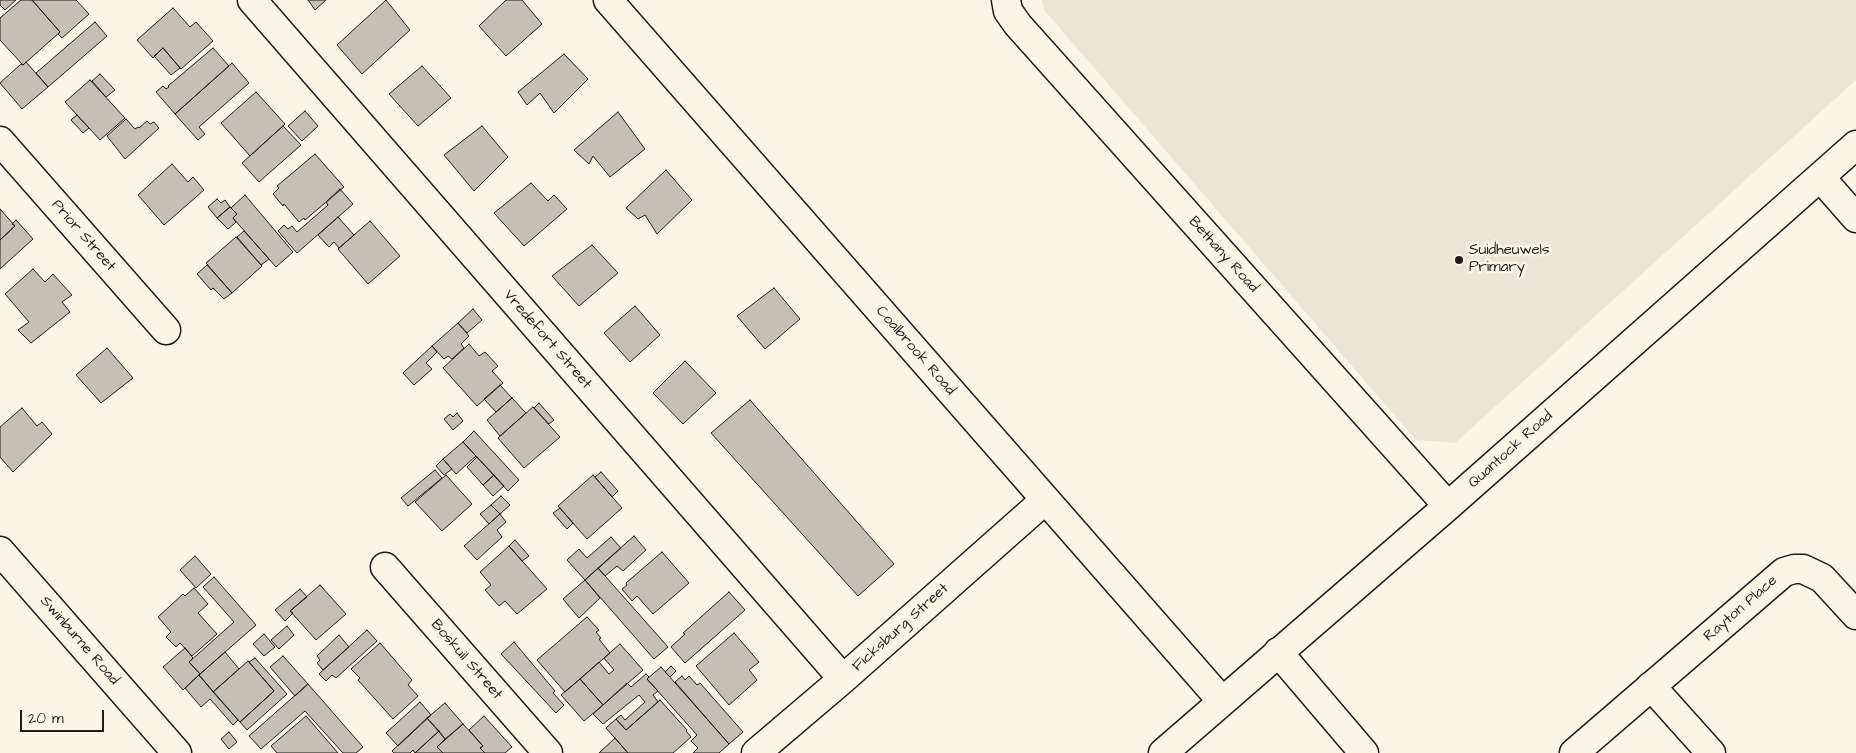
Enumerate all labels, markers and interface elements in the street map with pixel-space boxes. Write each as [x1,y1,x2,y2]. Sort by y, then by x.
street label: Prior Street [47,196,119,276]
street label: Bethany Road [1184,213,1262,297]
place label: Suidheuwels Primary [1469,242,1550,277]
marker: Suidheuwels Primary [1453,254,1465,266]
street label: Vredefort Street [499,287,595,393]
street label: Coalbrook Road [871,303,959,399]
street label: Quantock Road [1465,407,1557,493]
street label: Rayton Place [1700,572,1782,646]
street label: Ficksburg Street [849,580,953,676]
street label: Swinburne Road [35,593,123,689]
street label: Boskuil Street [426,616,506,704]
scale bar [22,700,106,732]
text: 20 m [28,708,64,729]

